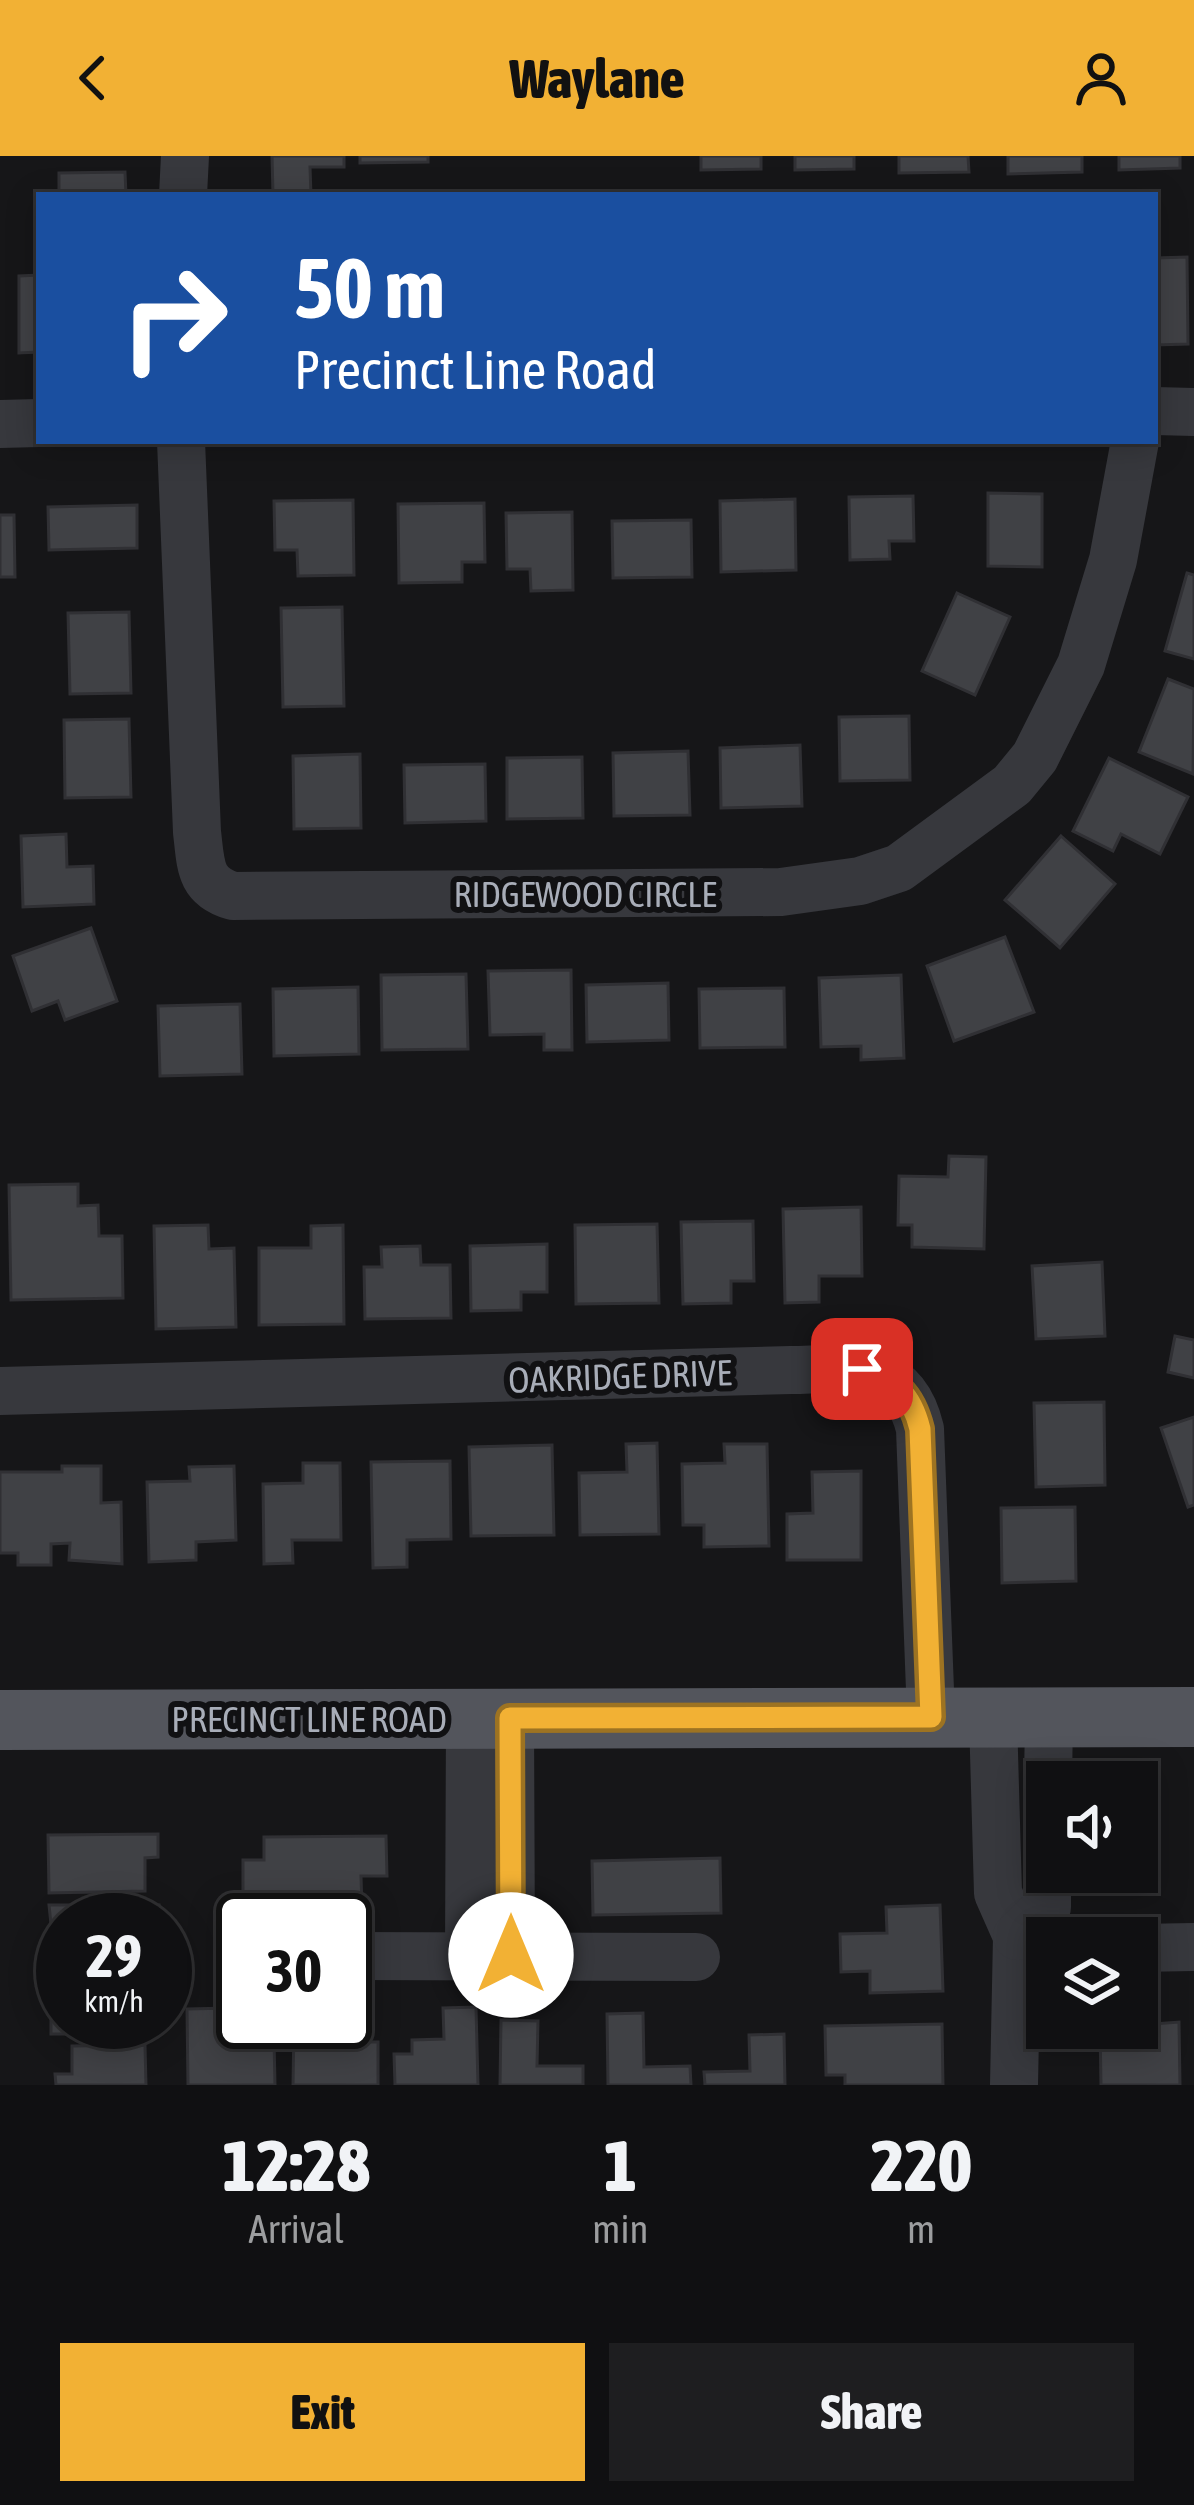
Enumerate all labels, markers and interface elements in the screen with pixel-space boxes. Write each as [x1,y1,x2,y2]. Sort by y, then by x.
icon: back [60,45,126,111]
icon: person [1068,45,1134,111]
text: Waylane [509,48,685,109]
icon: right [96,240,252,396]
text: 50 m [294,240,445,336]
text: Precinct Line Road [294,339,657,400]
street label: RIDGEWOOD CIRCLE [453,873,717,915]
pin [811,1318,913,1420]
icon: arrive [829,1336,895,1402]
street label: OAKRIDGE DRIVE [508,1351,732,1401]
street label: PRECINCT LINE ROAD [171,1698,447,1740]
map controls [1026,1761,1158,2049]
button: sound [1026,1761,1158,1893]
position arrow [448,1892,574,2018]
speed limit sign: 30 [216,1893,372,2049]
button: layers [1026,1917,1158,2049]
text: 29 [86,1921,142,1990]
text: km/h [84,1984,144,2018]
text: 12:28 [222,2124,370,2206]
text: 1 [603,2124,637,2206]
text: 220 [870,2124,972,2206]
text: Arrival [249,2207,344,2251]
text: min [592,2207,648,2251]
text: m [907,2207,935,2251]
button: Exit [60,2343,585,2481]
button: Share [609,2343,1134,2481]

